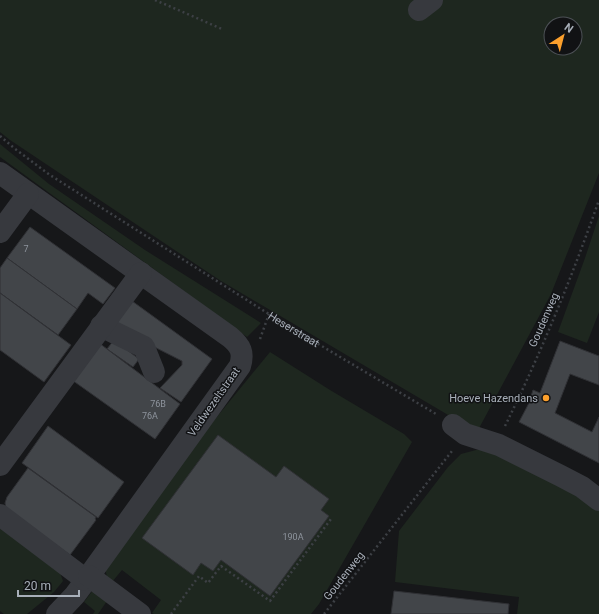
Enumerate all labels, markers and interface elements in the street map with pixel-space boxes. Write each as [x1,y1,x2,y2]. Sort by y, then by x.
north arrow [543,16,583,56]
text: N [562,21,576,36]
house number: 7 [23,244,29,254]
street label: Goudenweg [526,291,562,349]
street label: Heserstraat [266,309,322,350]
street label: Veldwezeltstraat [185,365,243,439]
place label: Hoeve Hazendans [449,392,538,405]
marker: Hoeve Hazendans [541,393,551,403]
house number: 76B [150,399,166,409]
house number: 76A [142,411,158,421]
house number: 190A [282,532,304,542]
street label: Goudenweg [321,549,367,603]
scale bar [18,572,79,598]
text: 20 m [24,579,51,593]

